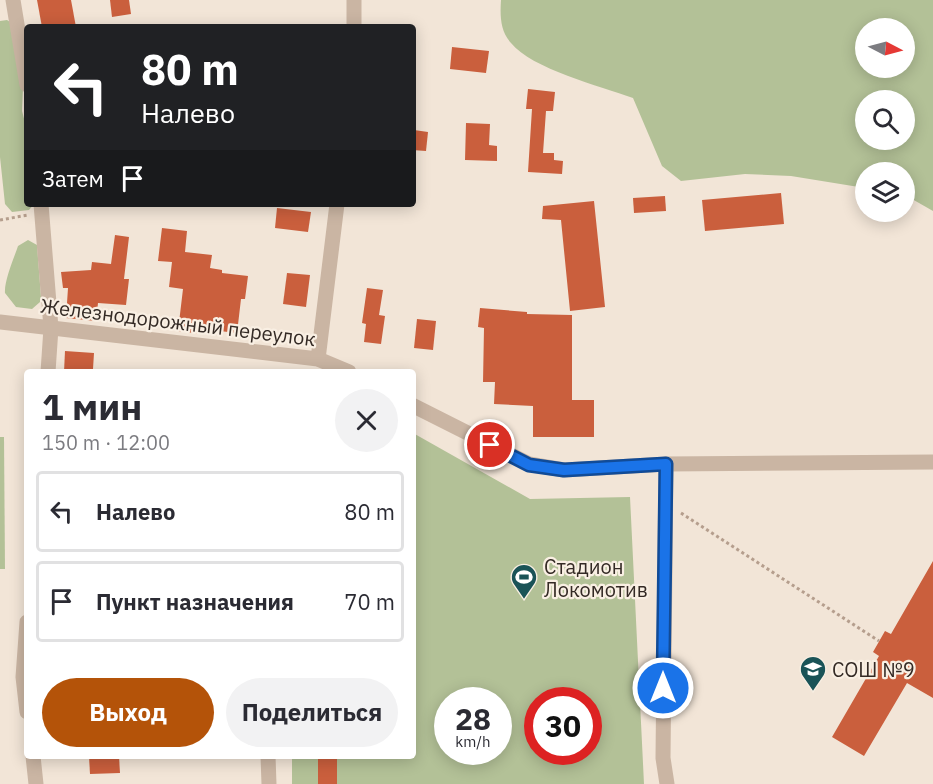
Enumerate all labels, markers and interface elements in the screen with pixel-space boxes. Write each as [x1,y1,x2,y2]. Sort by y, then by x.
north arrow [855,18,915,78]
map controls [855,18,915,222]
text: 80 m [141,42,239,97]
icon: left [42,48,120,126]
button: search [855,90,915,150]
text: Налево [141,95,235,130]
icon: arrive [116,162,149,195]
button: layers [855,162,915,222]
text: Затем [42,164,104,193]
street label: Железнодорожный переулок [39,292,317,352]
text: 1 мин [42,383,142,430]
button: close [335,389,398,452]
pin [464,419,515,470]
icon: arrive [473,428,506,461]
text: 150 m · 12:00 [42,429,170,456]
icon: left [45,495,78,528]
text: Налево [96,497,175,526]
text: 80 m [344,497,395,526]
place label: Стадион Локомотив [544,553,648,603]
sports icon: Стадион Локомотив [509,562,539,600]
icon: arrive [45,585,78,618]
text: Пункт назначения [96,587,294,616]
text: 70 m [344,587,395,616]
school or university icon: СОШ №9 [798,654,828,692]
position arrow [631,656,695,720]
place label: СОШ №9 [832,656,915,683]
button: Выход [42,678,214,747]
button: Поделиться [226,678,398,747]
speed limit sign: 30 [524,687,602,765]
text: 28 [455,699,491,738]
text: km/h [455,732,491,751]

